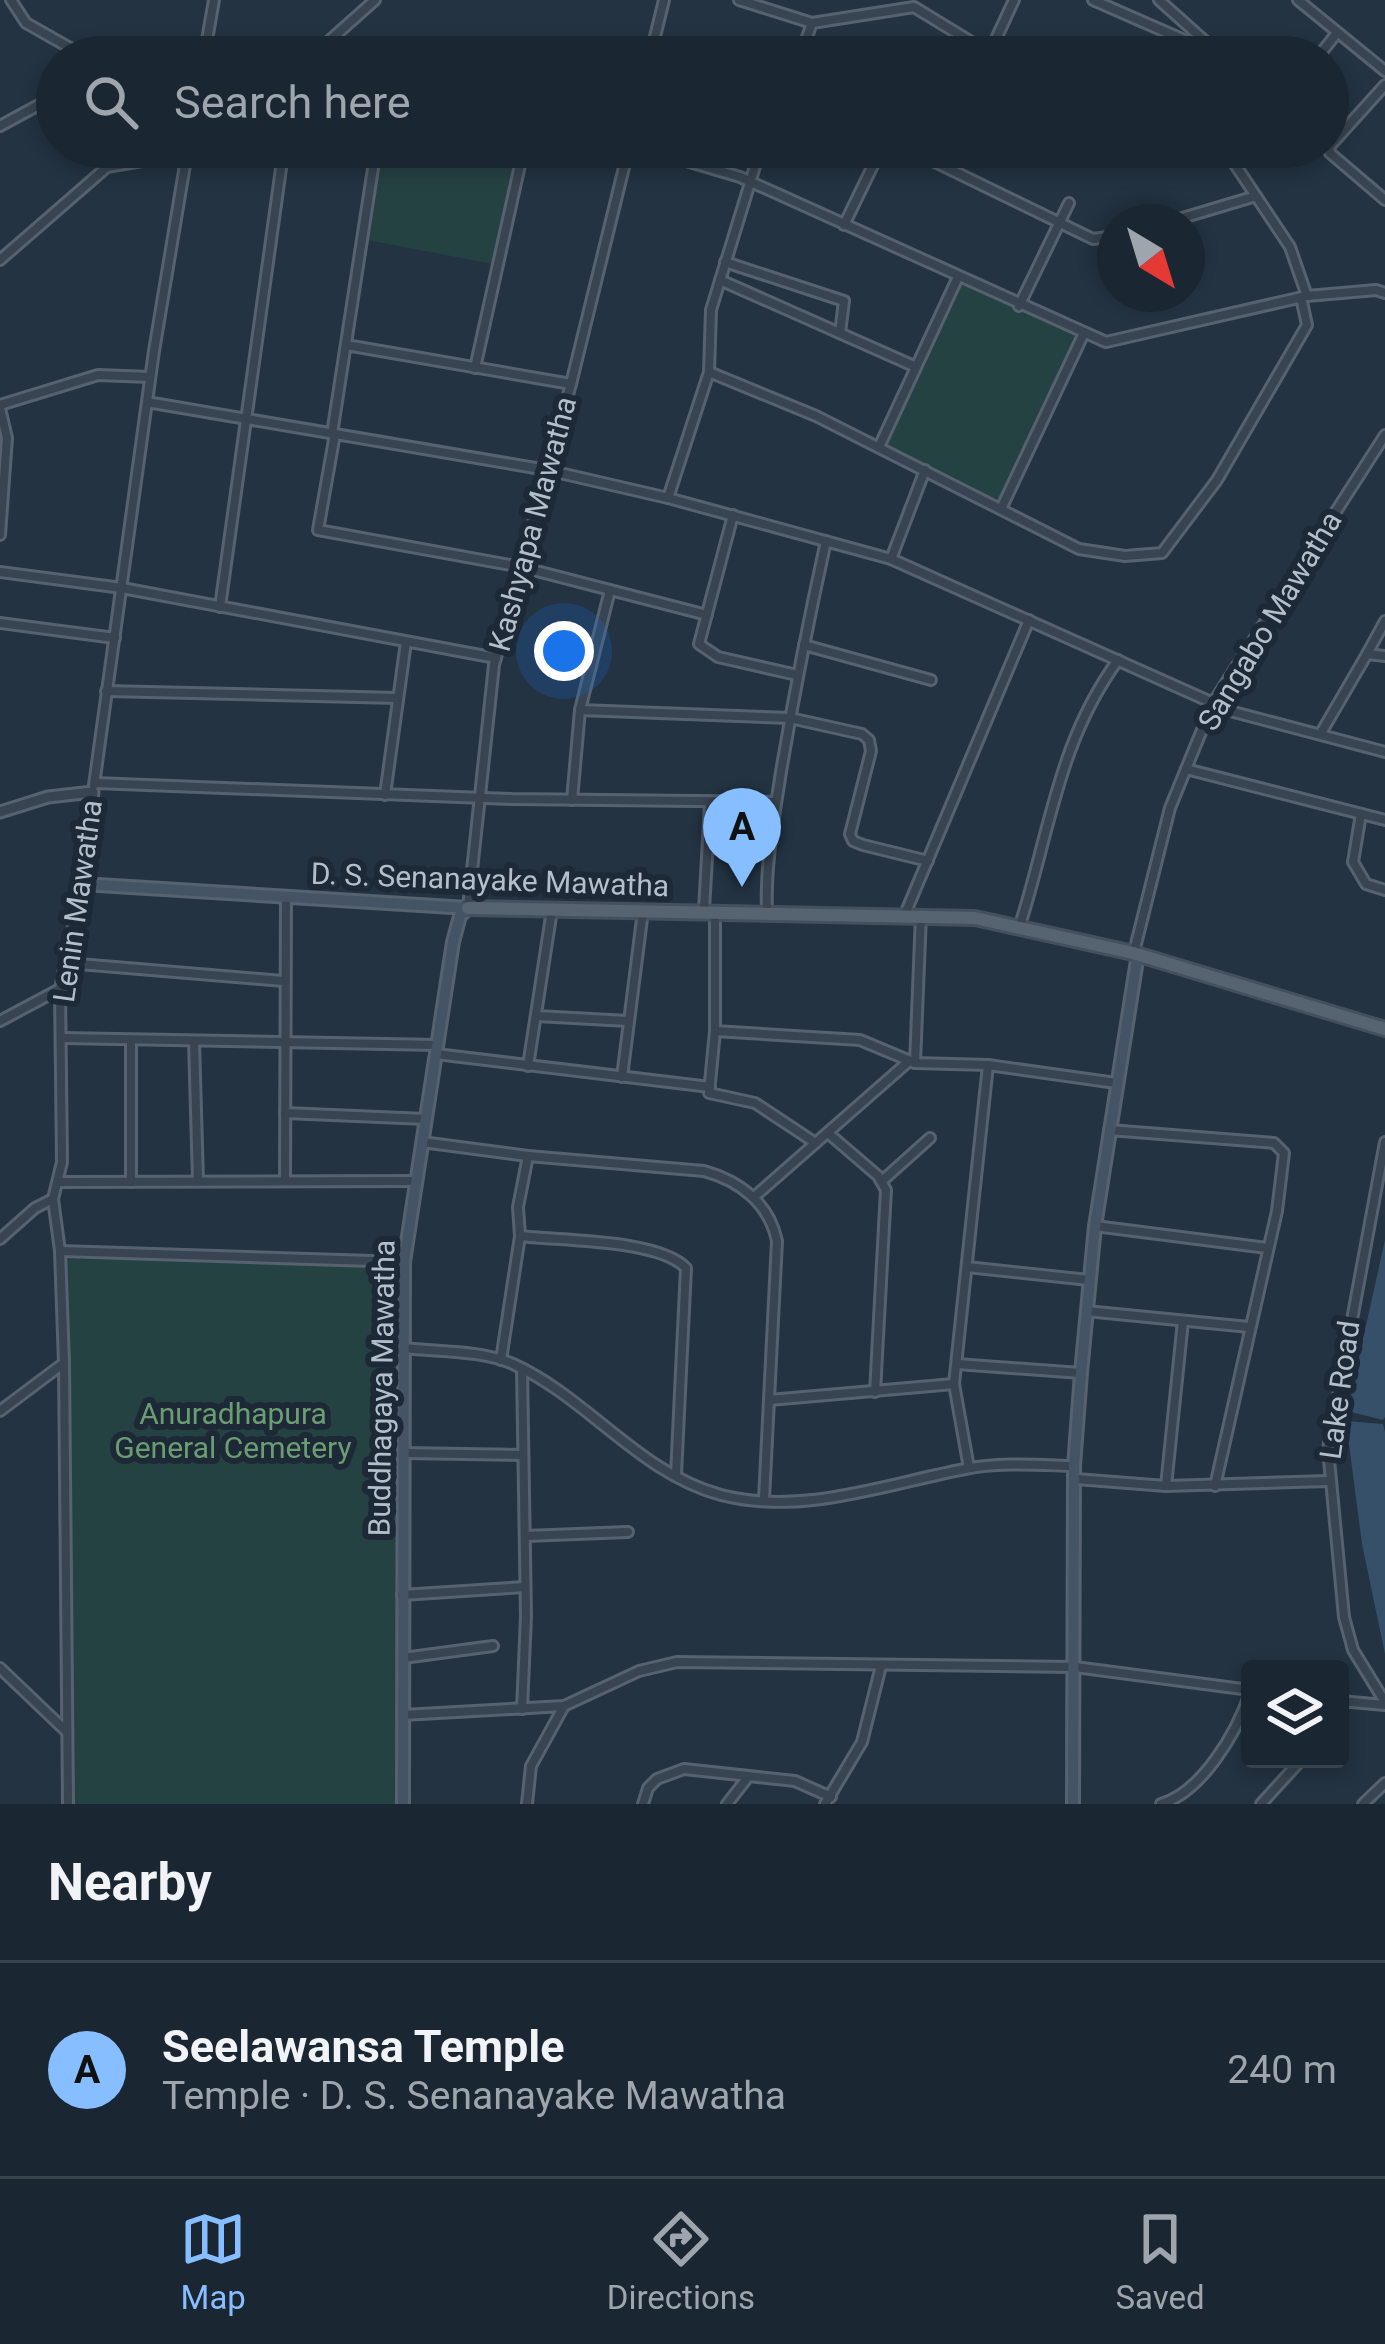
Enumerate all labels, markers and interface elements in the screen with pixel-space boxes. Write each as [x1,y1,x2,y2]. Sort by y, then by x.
search box [36,36,1349,168]
icon: search [78,69,144,135]
text: Search here [174,76,411,129]
north arrow [1097,204,1205,312]
street label: Kashyapa Mawatha [482,393,583,655]
street label: Sangabo Mawatha [1190,505,1349,737]
your location [534,621,594,681]
pin: A [703,788,781,887]
street label: Lenin Mawatha [46,798,109,1004]
street label: D. S. Senanayake Mawatha [310,856,670,903]
street label: Buddhagaya Mawatha [361,1239,402,1537]
street label: Lake Road [1312,1318,1367,1461]
park label: Anuradhapura General Cemetery [114,1396,352,1465]
map controls [1241,1660,1349,1768]
button: layers [1241,1660,1349,1768]
text: Nearby [48,1853,212,1912]
text: Seelawansa Temple [162,2020,565,2073]
text: A [74,2047,100,2093]
text: 240 m [1227,2047,1337,2093]
text: Temple · D. S. Senanayake Mawatha [162,2073,786,2119]
tab: Map [180,2206,246,2317]
tab: Directions [607,2206,755,2317]
tab: Saved [1116,2206,1205,2317]

